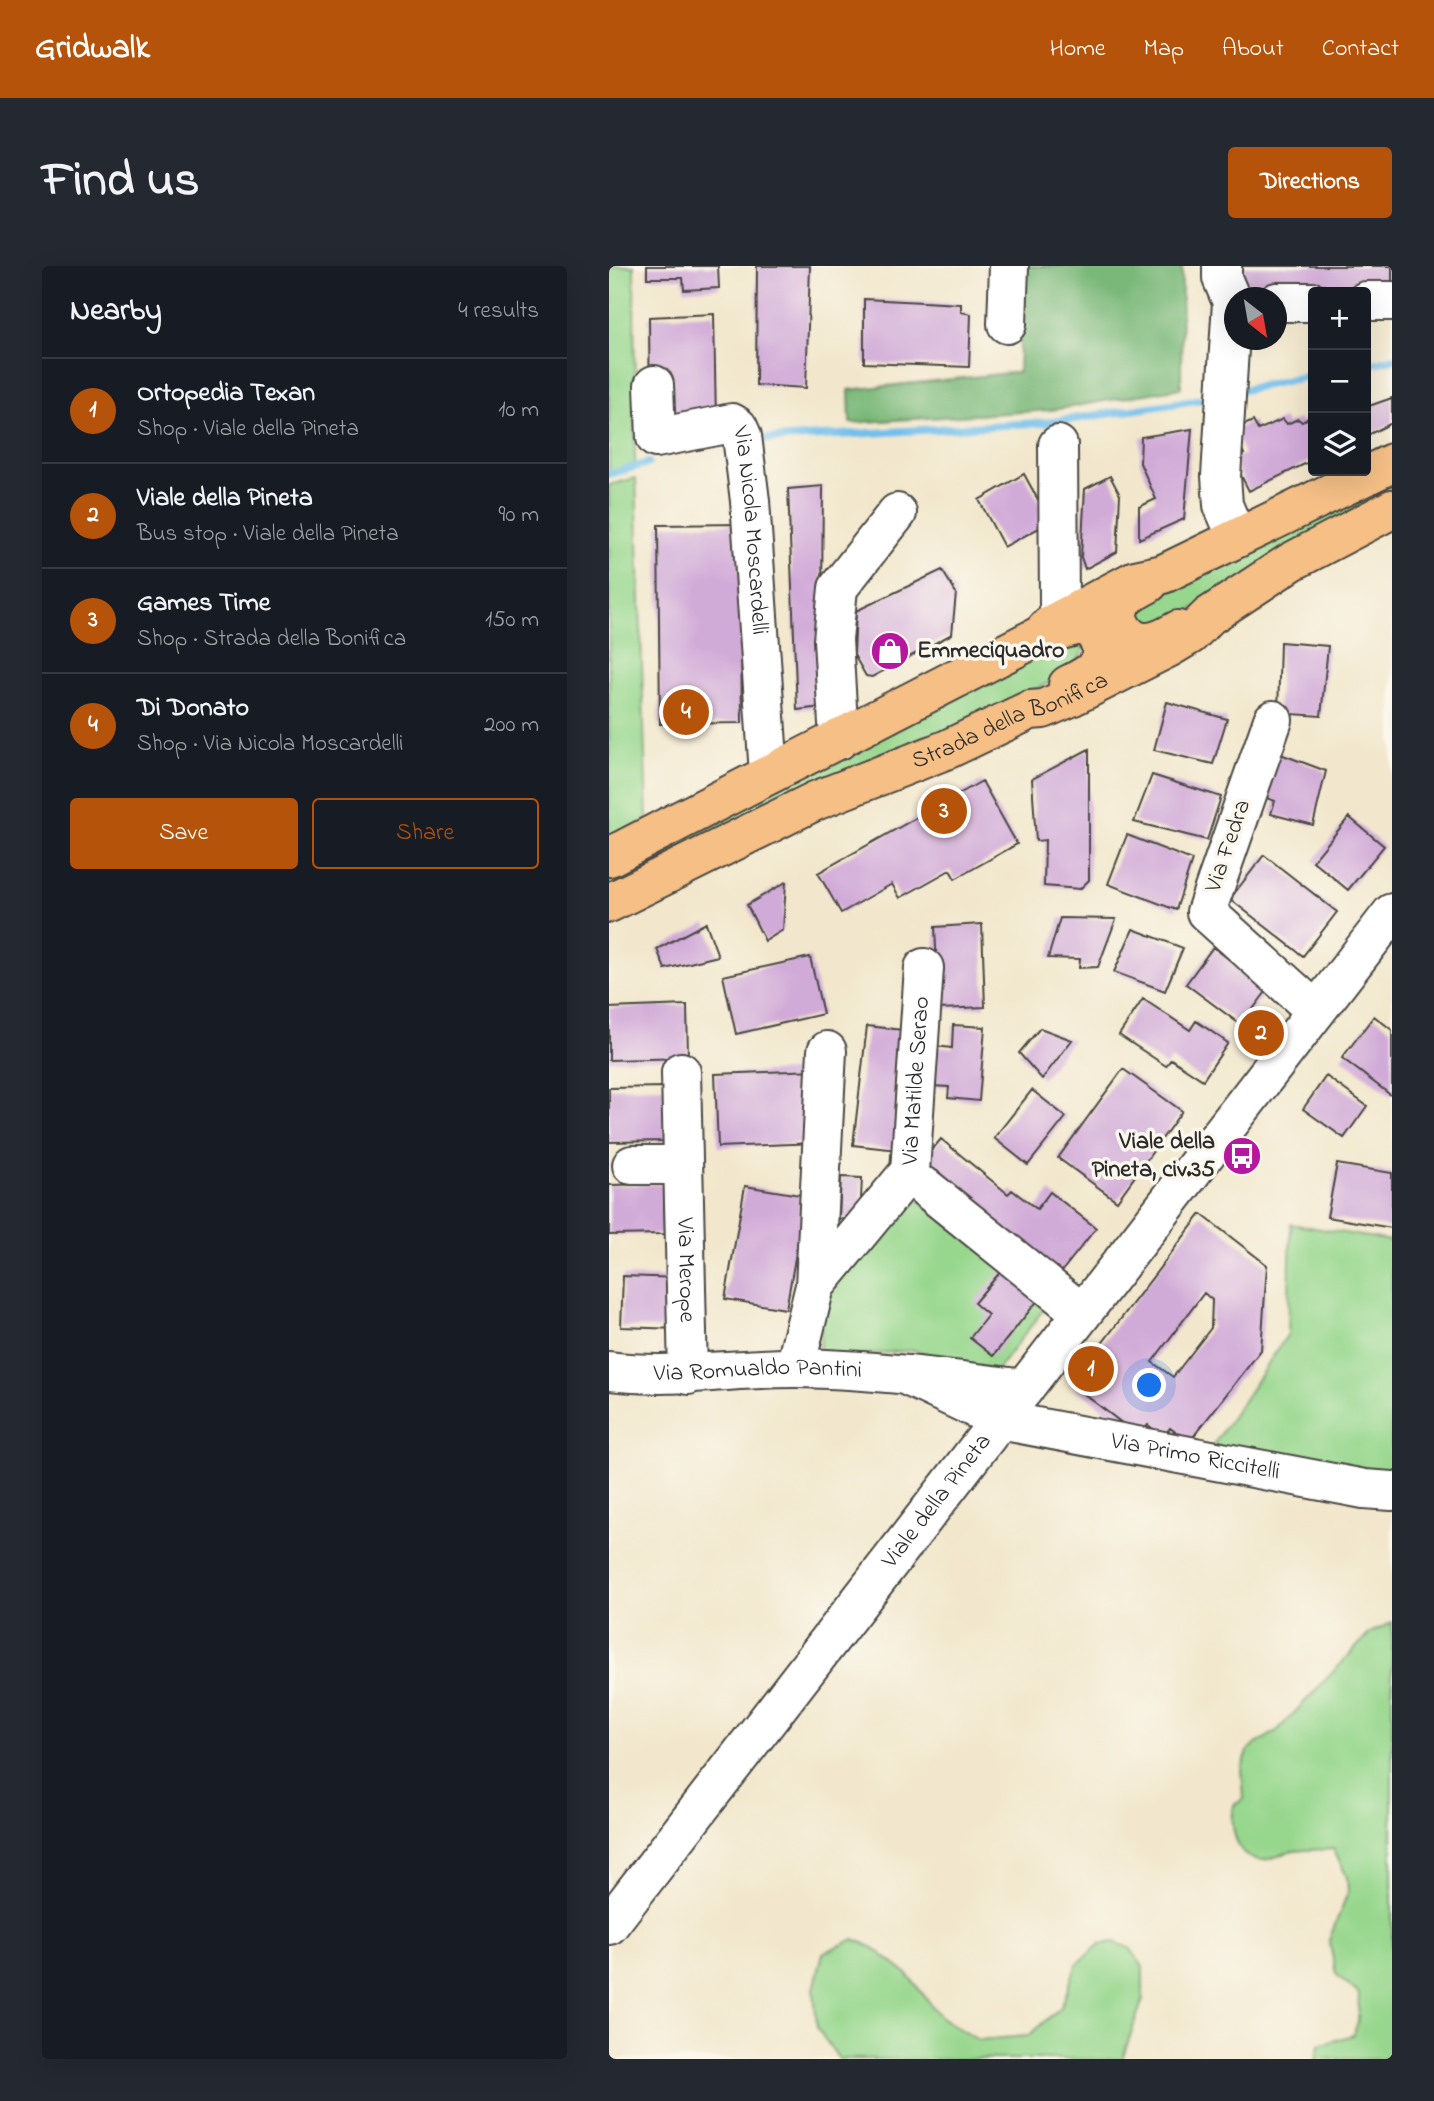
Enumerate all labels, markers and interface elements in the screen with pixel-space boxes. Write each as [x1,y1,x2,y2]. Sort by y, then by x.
text: Gridwalk [35,25,150,73]
text: Home [1050,32,1106,67]
text: Map [1144,32,1184,67]
text: About [1222,32,1284,67]
text: Contact [1322,32,1399,67]
text: Find us [42,146,199,218]
button: Directions [1228,147,1392,218]
north arrow [1224,287,1287,350]
map controls [1308,287,1371,476]
button: + [1308,287,1371,350]
text: Nearby [70,290,162,334]
text: 4 results [458,295,539,328]
button: − [1308,350,1371,413]
text: Ortopedia Texan [137,375,315,413]
text: 1 [89,394,97,427]
text: 10 m [498,394,539,427]
text: Shop · Viale della Pineta [137,413,359,446]
button: layers [1308,413,1371,476]
street label: Via Nicola Moscardelli [722,420,777,636]
text: Viale della Pineta [137,480,313,518]
text: 2 [87,499,99,532]
text: 90 m [499,499,539,532]
text: Bus stop · Viale della Pineta [137,518,399,551]
text: Games Time [137,585,270,623]
text: 3 [88,604,98,637]
text: 150 m [485,604,539,637]
text: Shop · Strada della Bonifica [137,623,406,656]
shop icon: Emmeciquadro [869,630,911,672]
place label: Emmeciquadro [917,634,1065,669]
street label: Strada della Bonifica [907,663,1114,779]
pin: 4 [663,686,709,738]
text: Di Donato [137,690,249,728]
text: 4 [88,709,98,742]
text: 200 m [484,709,539,742]
text: Shop · Via Nicola Moscardelli [137,728,404,761]
pin: 3 [921,785,967,837]
street label: Via Fedra [1197,795,1261,898]
button: Save [70,798,298,869]
button: Share [312,798,539,869]
street label: Via Matilde Serao [893,995,939,1167]
pin: 2 [1238,1007,1284,1059]
place label: Viale della Pineta, civ.35 [1092,1125,1215,1188]
bus stop icon: Viale della Pineta, civ.35 [1221,1135,1263,1177]
street label: Via Merope [667,1216,704,1323]
pin: 1 [1068,1343,1114,1395]
street label: Via Romualdo Pantini [653,1350,863,1391]
your location [1132,1368,1166,1402]
street label: Via Primo Riccitelli [1107,1424,1283,1490]
street label: Viale della Pineta [873,1426,1001,1577]

